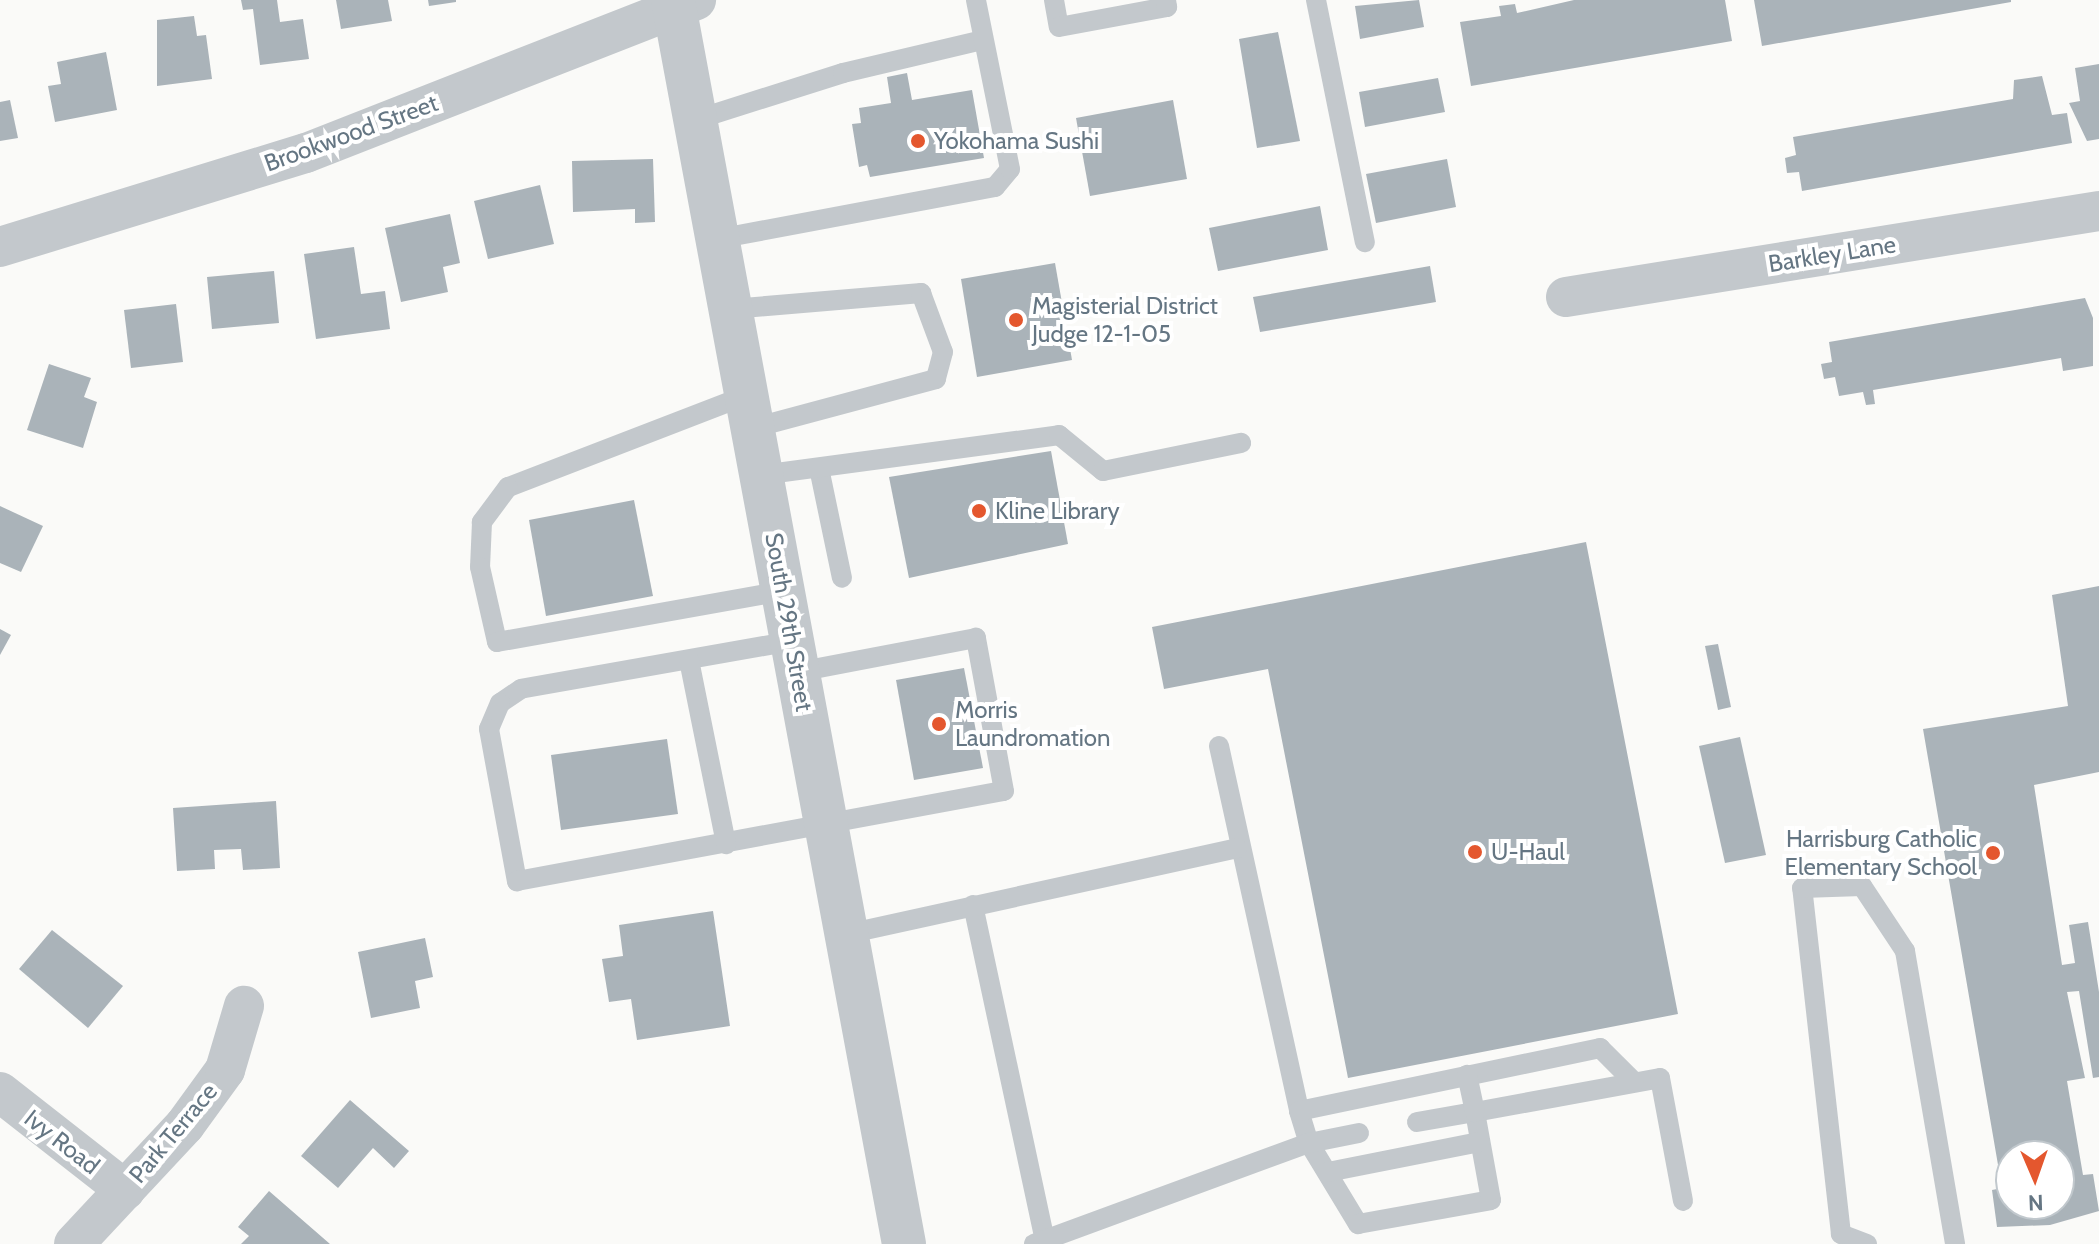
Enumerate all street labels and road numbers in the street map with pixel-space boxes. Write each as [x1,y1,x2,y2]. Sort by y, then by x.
street label: Brookwood Street [260,88,442,178]
street label: Barkley Lane [1766,230,1898,278]
street label: South 29th Street [759,531,819,713]
street label: Park Terrace [123,1077,223,1189]
street label: Ivy Road [19,1104,105,1180]

